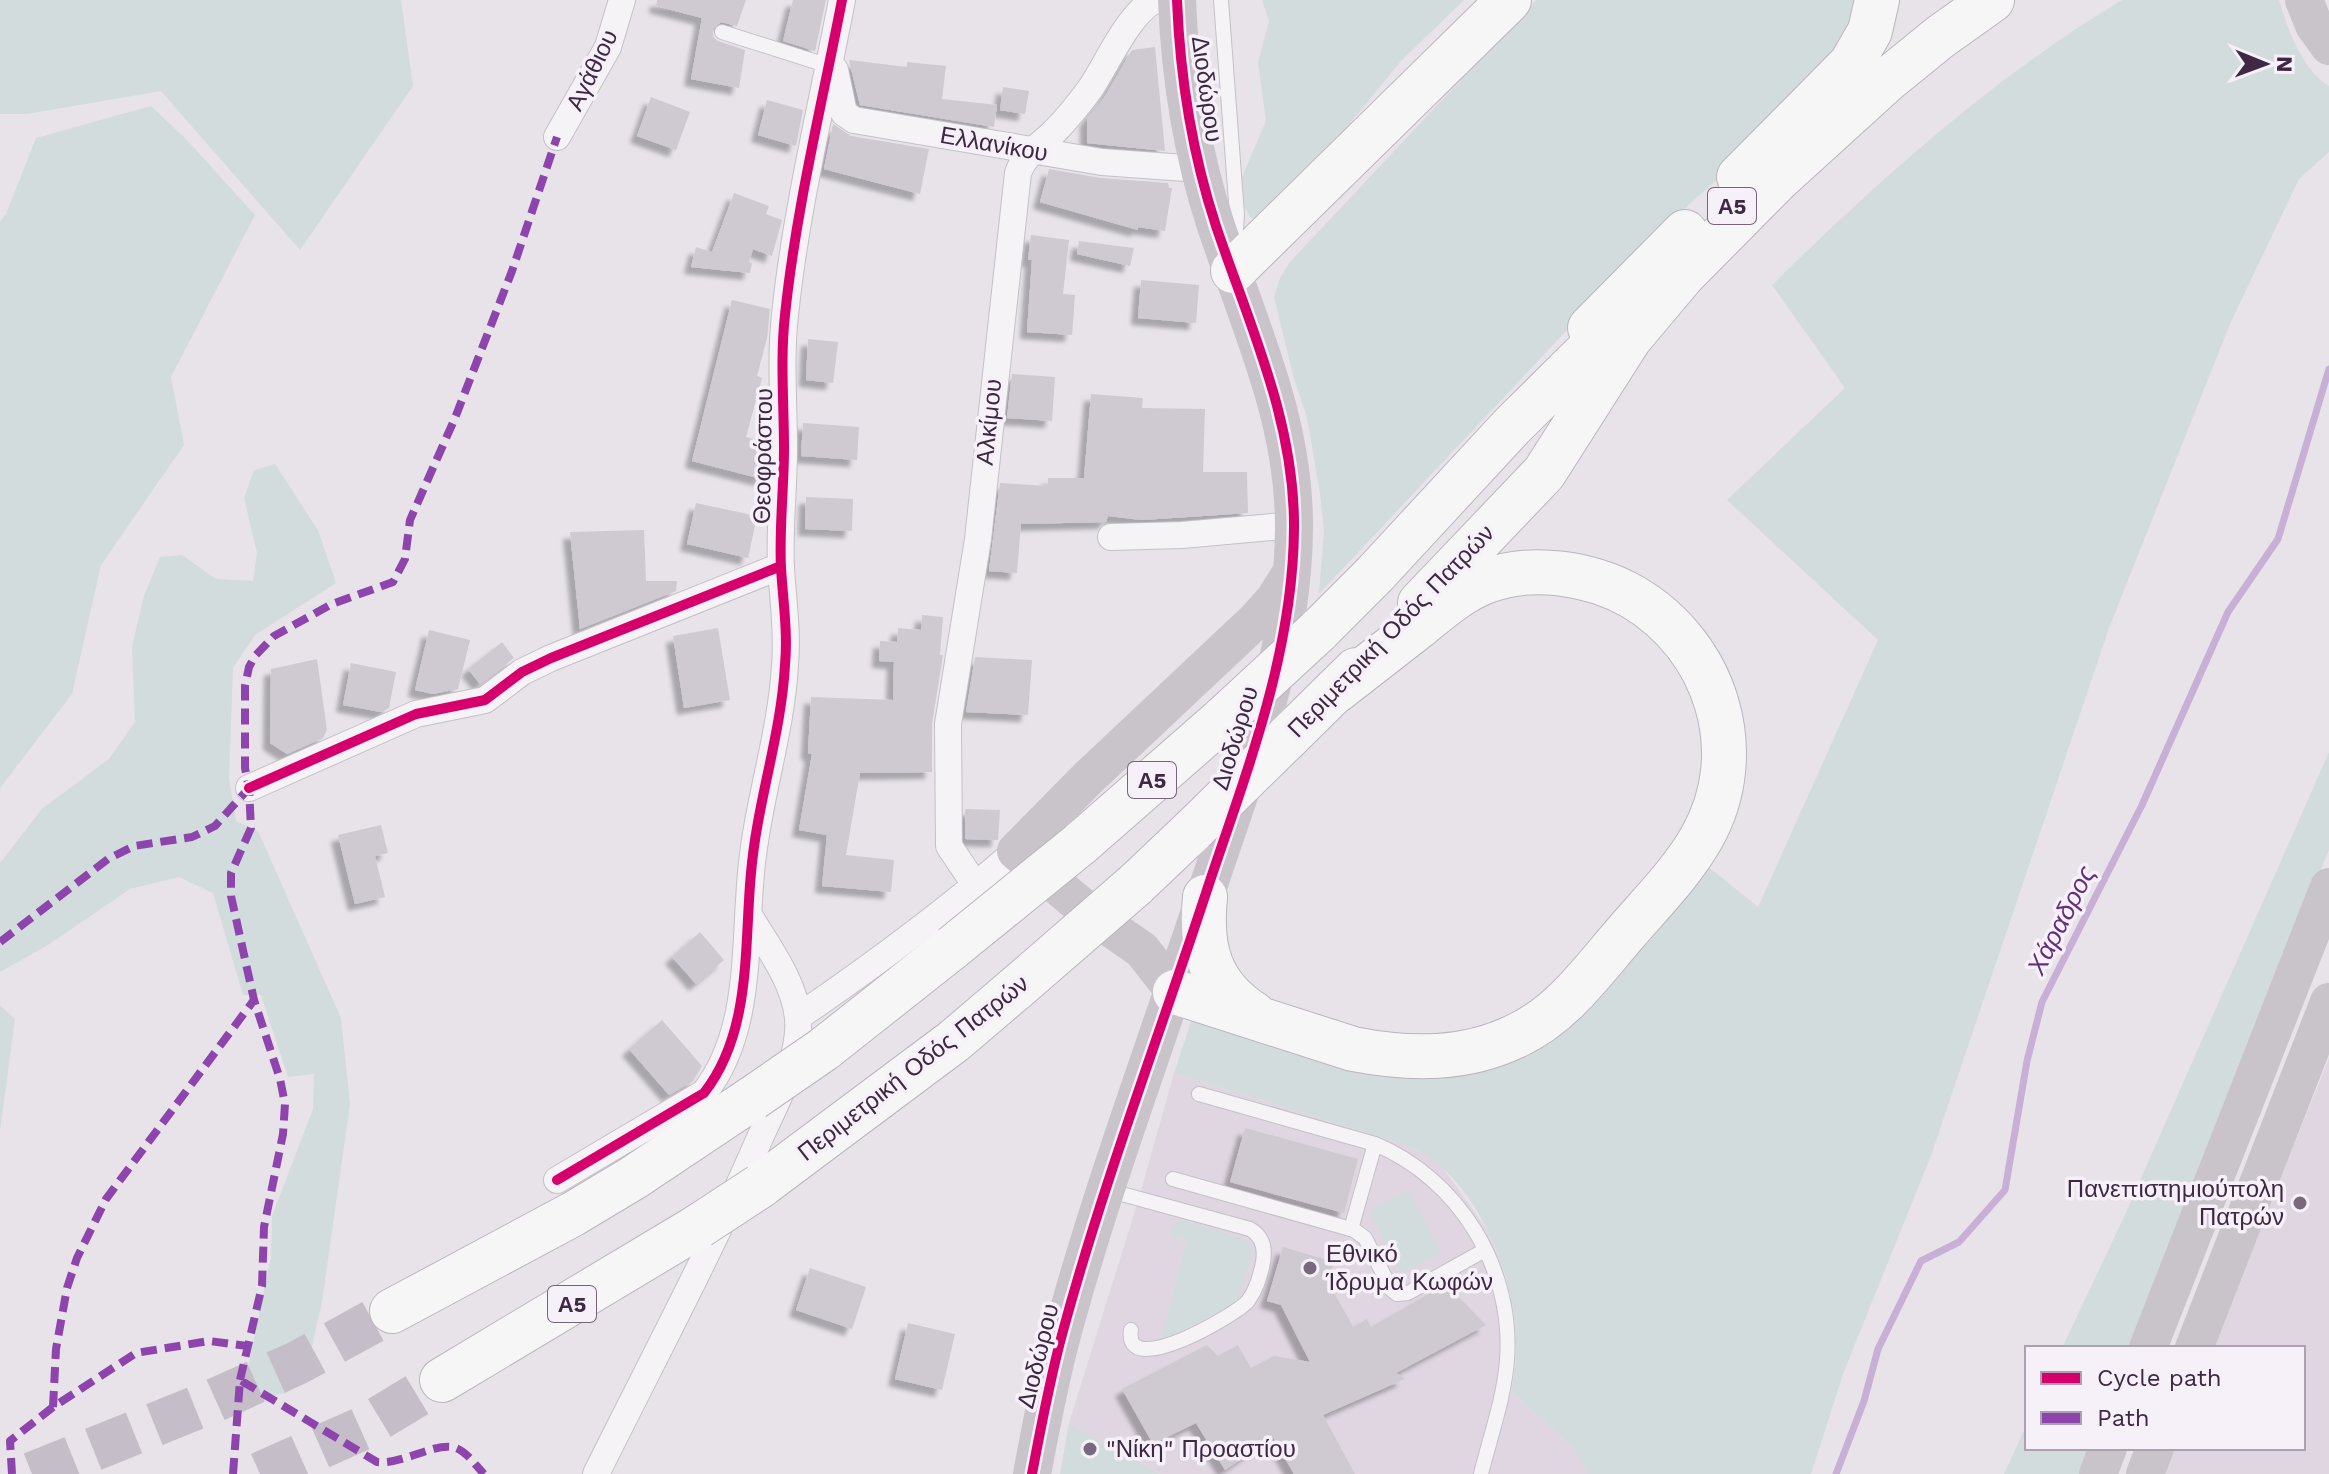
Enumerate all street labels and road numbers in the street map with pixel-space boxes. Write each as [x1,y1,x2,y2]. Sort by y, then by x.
street label: Αγάθιου [560,25,624,115]
street label: Διοδώρου [1186,34,1228,144]
street label: Ελλανίκου [938,121,1050,167]
road number: Α5 [1708,188,1756,224]
street label: Αλκίμου [971,377,1007,467]
street label: Θεοφράστου [748,388,778,524]
street label: Περιμετρική Οδός Πατρών [1282,519,1500,743]
street label: Διοδώρου [1206,683,1264,793]
road number: Α5 [1128,762,1176,798]
street label: Περιμετρική Οδός Πατρών [792,969,1034,1167]
road number: Α5 [548,1286,596,1322]
street label: Διοδώρου [1011,1301,1065,1411]

